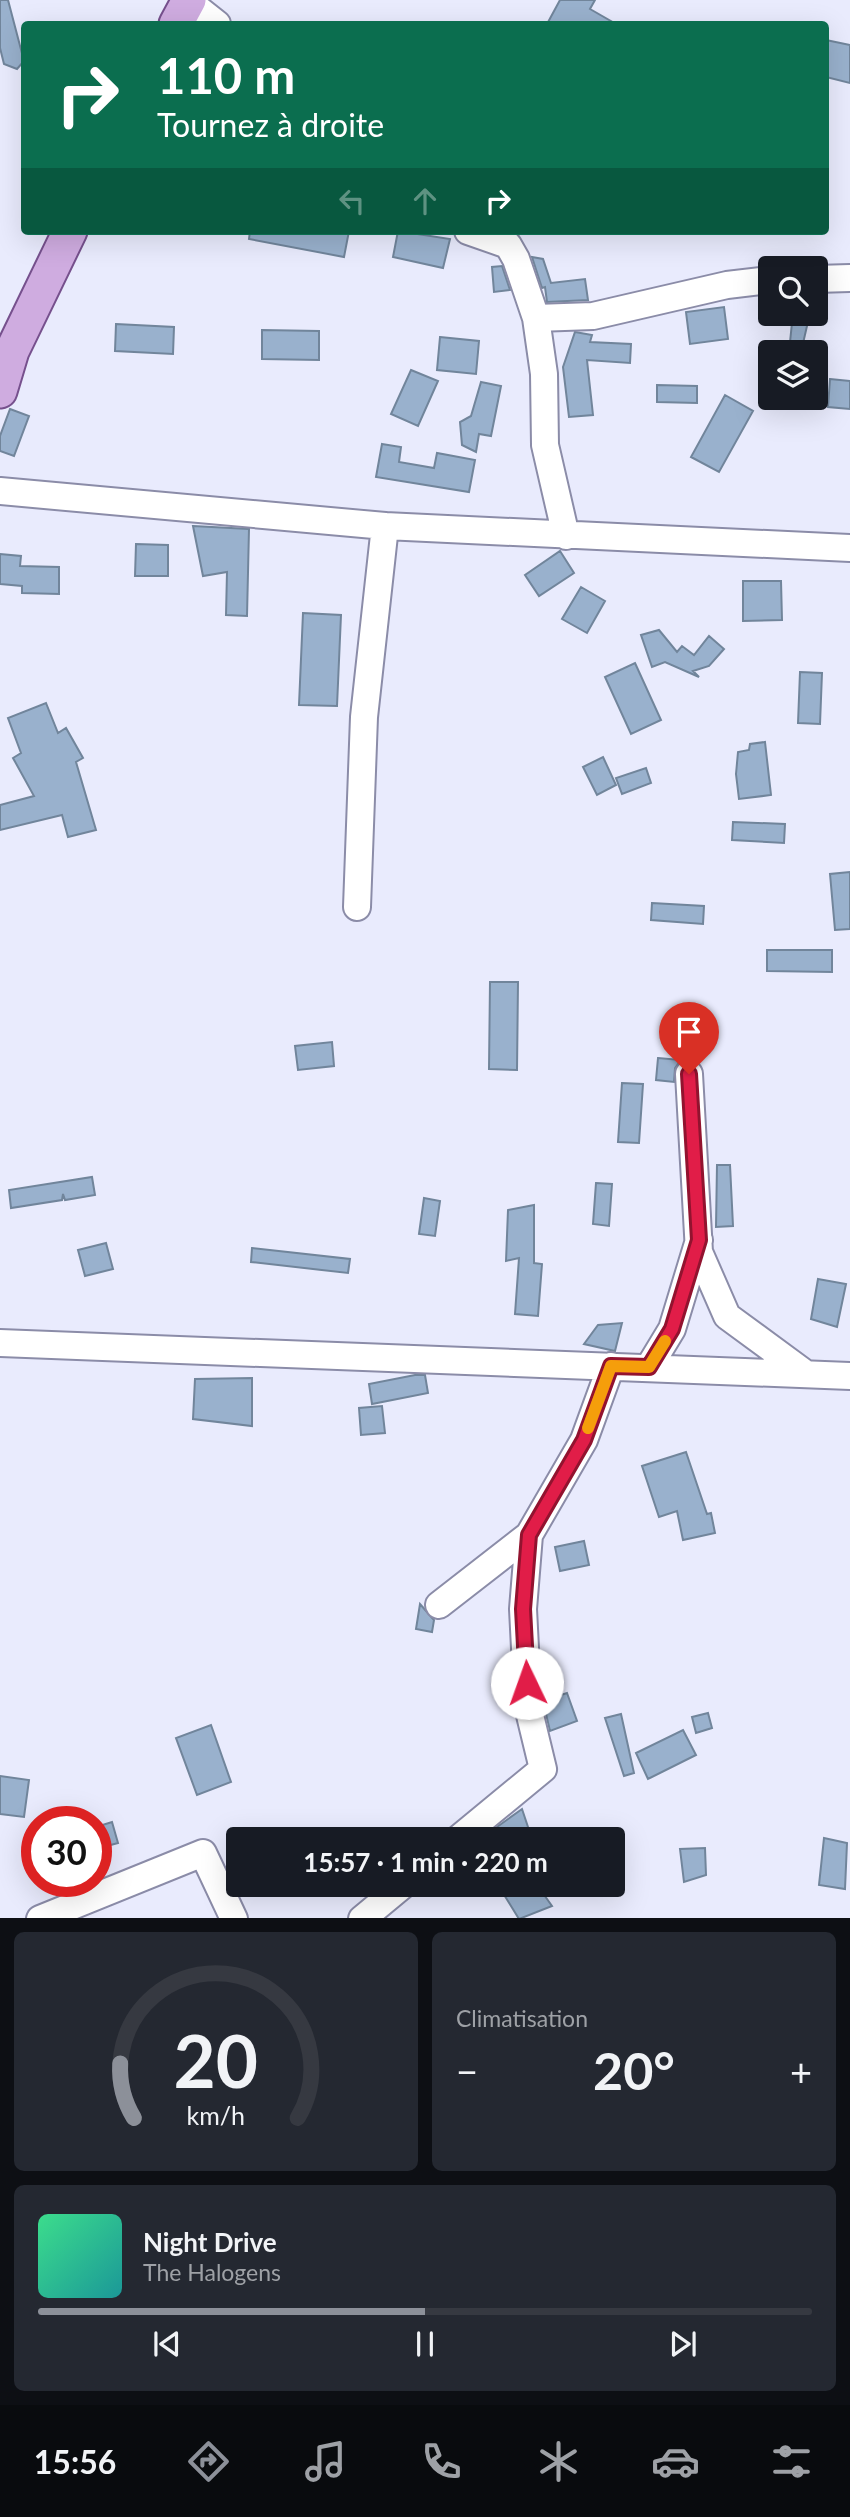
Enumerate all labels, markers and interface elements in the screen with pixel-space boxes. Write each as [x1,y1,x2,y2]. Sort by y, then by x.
text: 110 m [157,46,295,104]
icon: right [42,49,133,140]
text: Tournez à droite [157,105,384,144]
icon: left [333,182,371,220]
icon: ahead [406,182,444,220]
icon: right [479,182,517,220]
map controls [758,256,828,410]
button: search [758,256,828,326]
button: layers [758,340,828,410]
pin [659,1002,719,1074]
icon: arrive [670,1013,708,1051]
position arrow [490,1646,564,1720]
speed limit sign: 30 [21,1806,112,1897]
text: 15:57 · 1 min · 220 m [303,1846,548,1878]
text: Climatisation [456,2004,588,2032]
text: 20 [174,2016,258,2104]
text: 20° [593,2039,675,2101]
text: − [456,2048,478,2094]
text: + [790,2048,812,2094]
text: km/h [187,2099,245,2129]
text: Night Drive [143,2226,277,2258]
text: The Halogens [143,2258,281,2286]
icon: previous [148,2325,186,2363]
icon: pause [406,2325,444,2363]
icon: next [664,2325,702,2363]
icon: directions [184,2437,233,2486]
icon: music [301,2437,350,2486]
icon: phone [417,2437,466,2486]
icon: climate [534,2437,583,2486]
icon: car [651,2437,700,2486]
icon: filters [767,2437,816,2486]
text: 15:56 [34,2442,116,2481]

